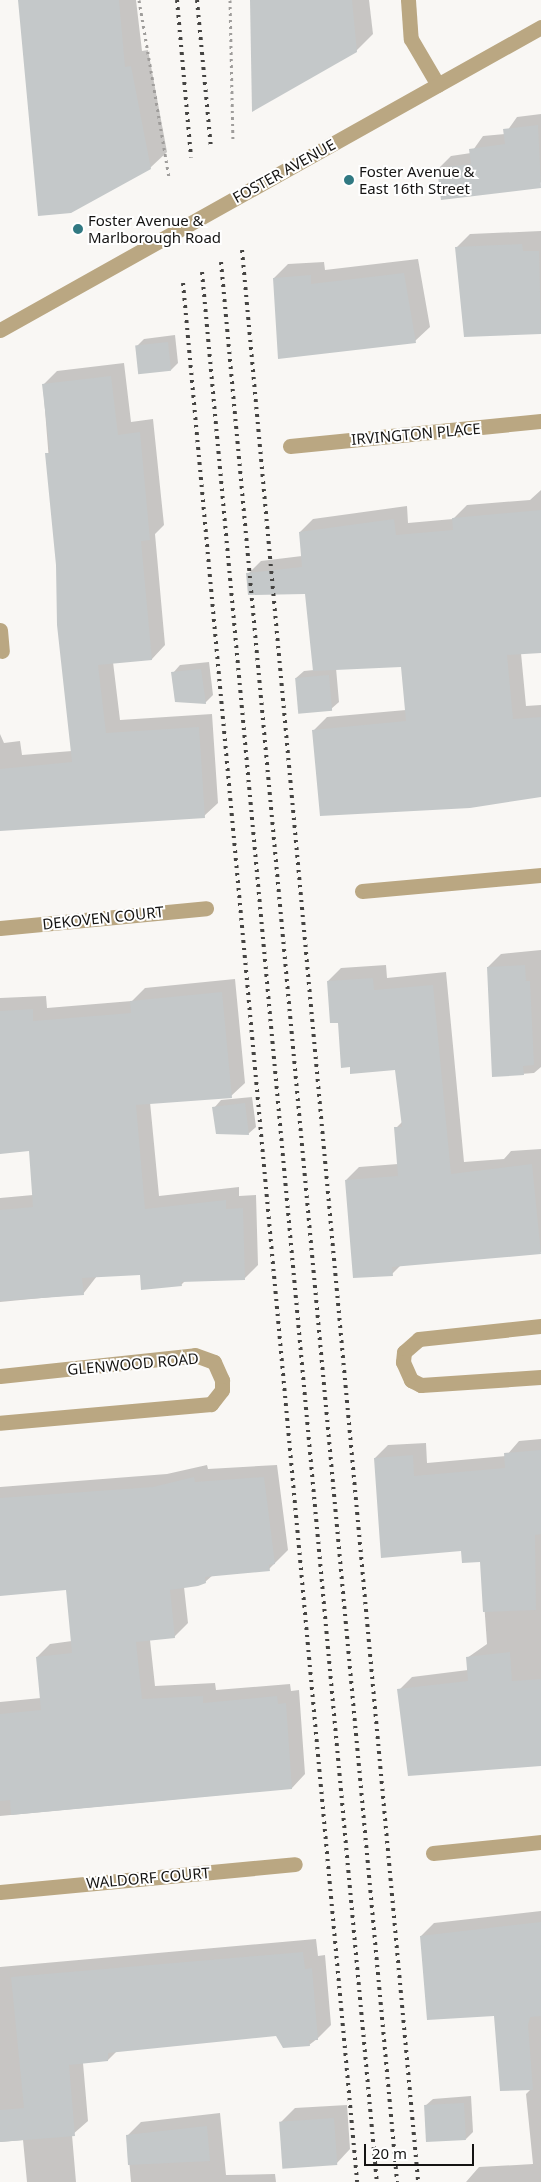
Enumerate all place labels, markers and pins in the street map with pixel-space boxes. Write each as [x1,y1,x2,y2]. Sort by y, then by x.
place label: Foster Avenue & East 16th Street [359,162,475,197]
marker: Foster Avenue & East 16th Street [343,174,355,186]
place label: Foster Avenue & Marlborough Road [88,211,221,246]
marker: Foster Avenue & Marlborough Road [72,223,84,235]

